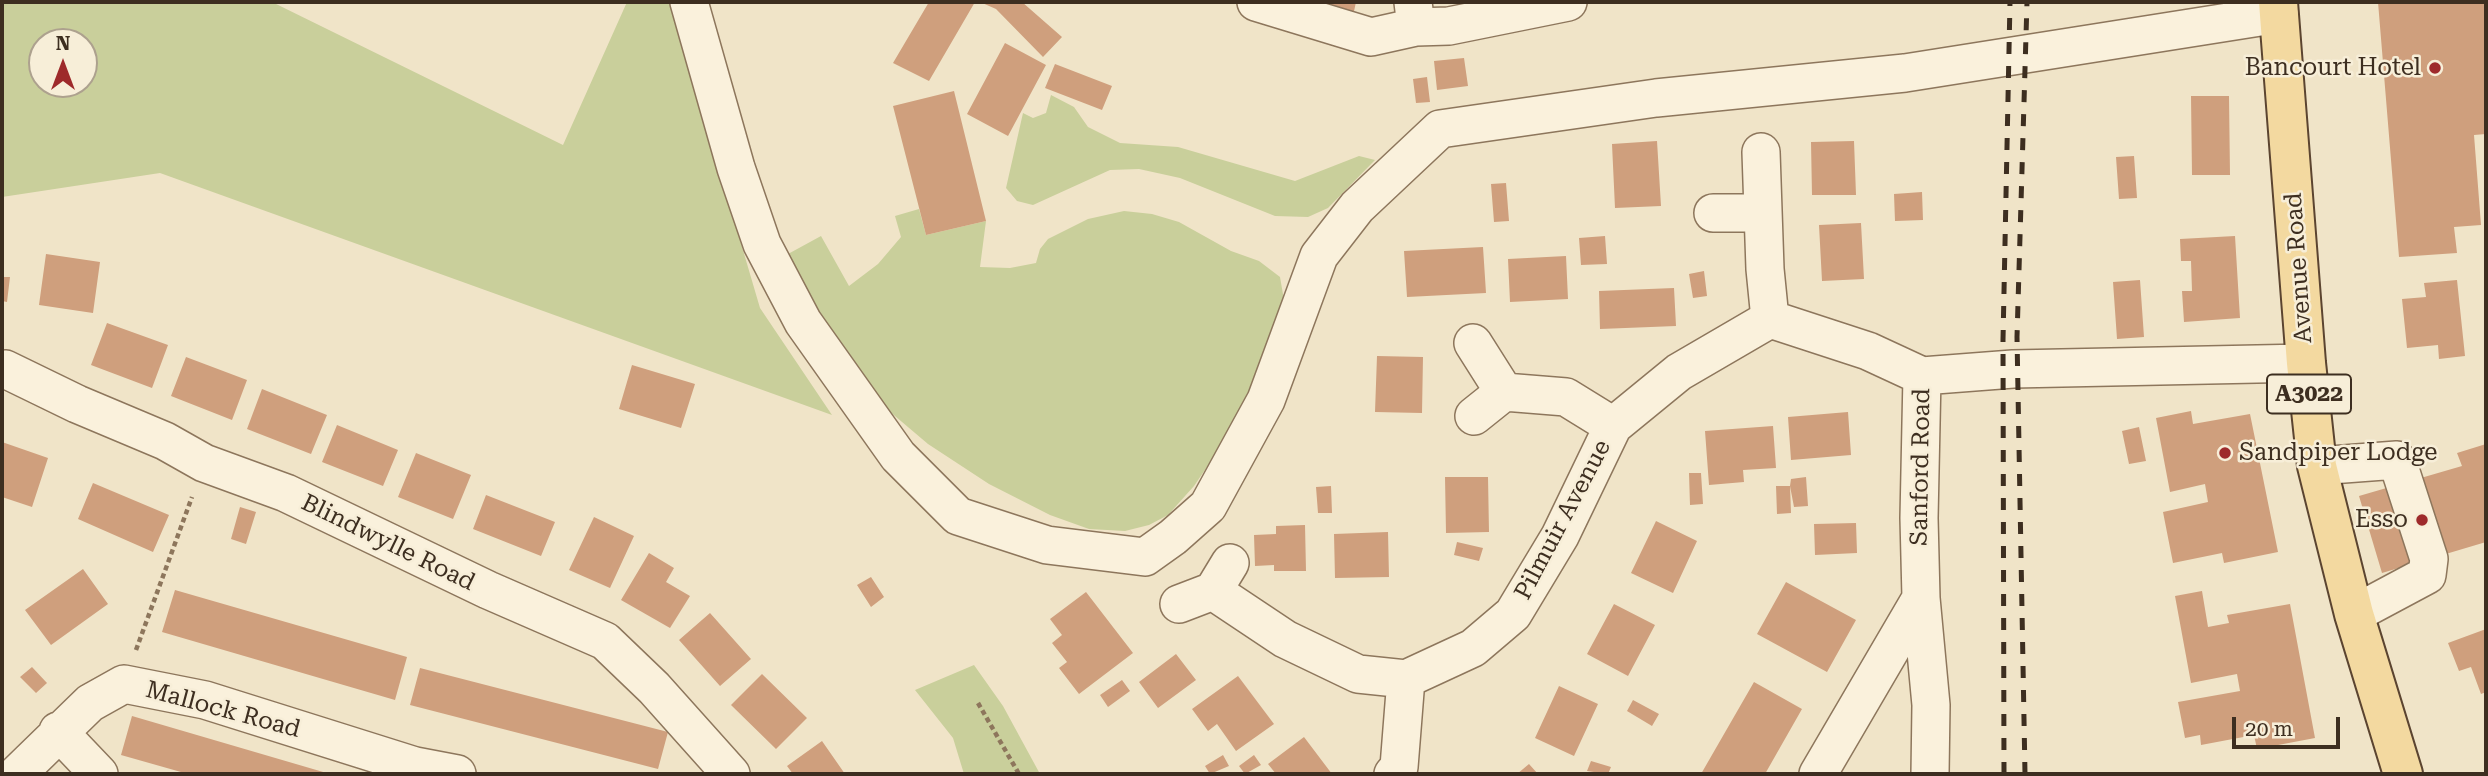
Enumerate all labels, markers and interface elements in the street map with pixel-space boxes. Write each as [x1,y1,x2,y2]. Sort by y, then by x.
north arrow [28,28,98,98]
text: N [56,32,70,55]
place label: Bancourt Hotel [2245,54,2421,82]
marker: Bancourt Hotel [2427,60,2443,76]
street label: Avenue Road [2279,192,2319,344]
road number: A3022 [2267,374,2351,414]
street label: Sanford Road [1905,388,1937,546]
street label: Pilmuir Avenue [1509,435,1617,605]
place label: Sandpiper Lodge [2239,439,2437,467]
marker: Sandpiper Lodge [2217,445,2233,461]
street label: Blindwylle Road [296,488,480,598]
place label: Esso [2355,506,2408,534]
marker: Esso [2414,512,2430,528]
street label: Mallock Road [143,676,303,744]
scale bar [2236,702,2344,746]
text: 20 m [2245,717,2293,741]

